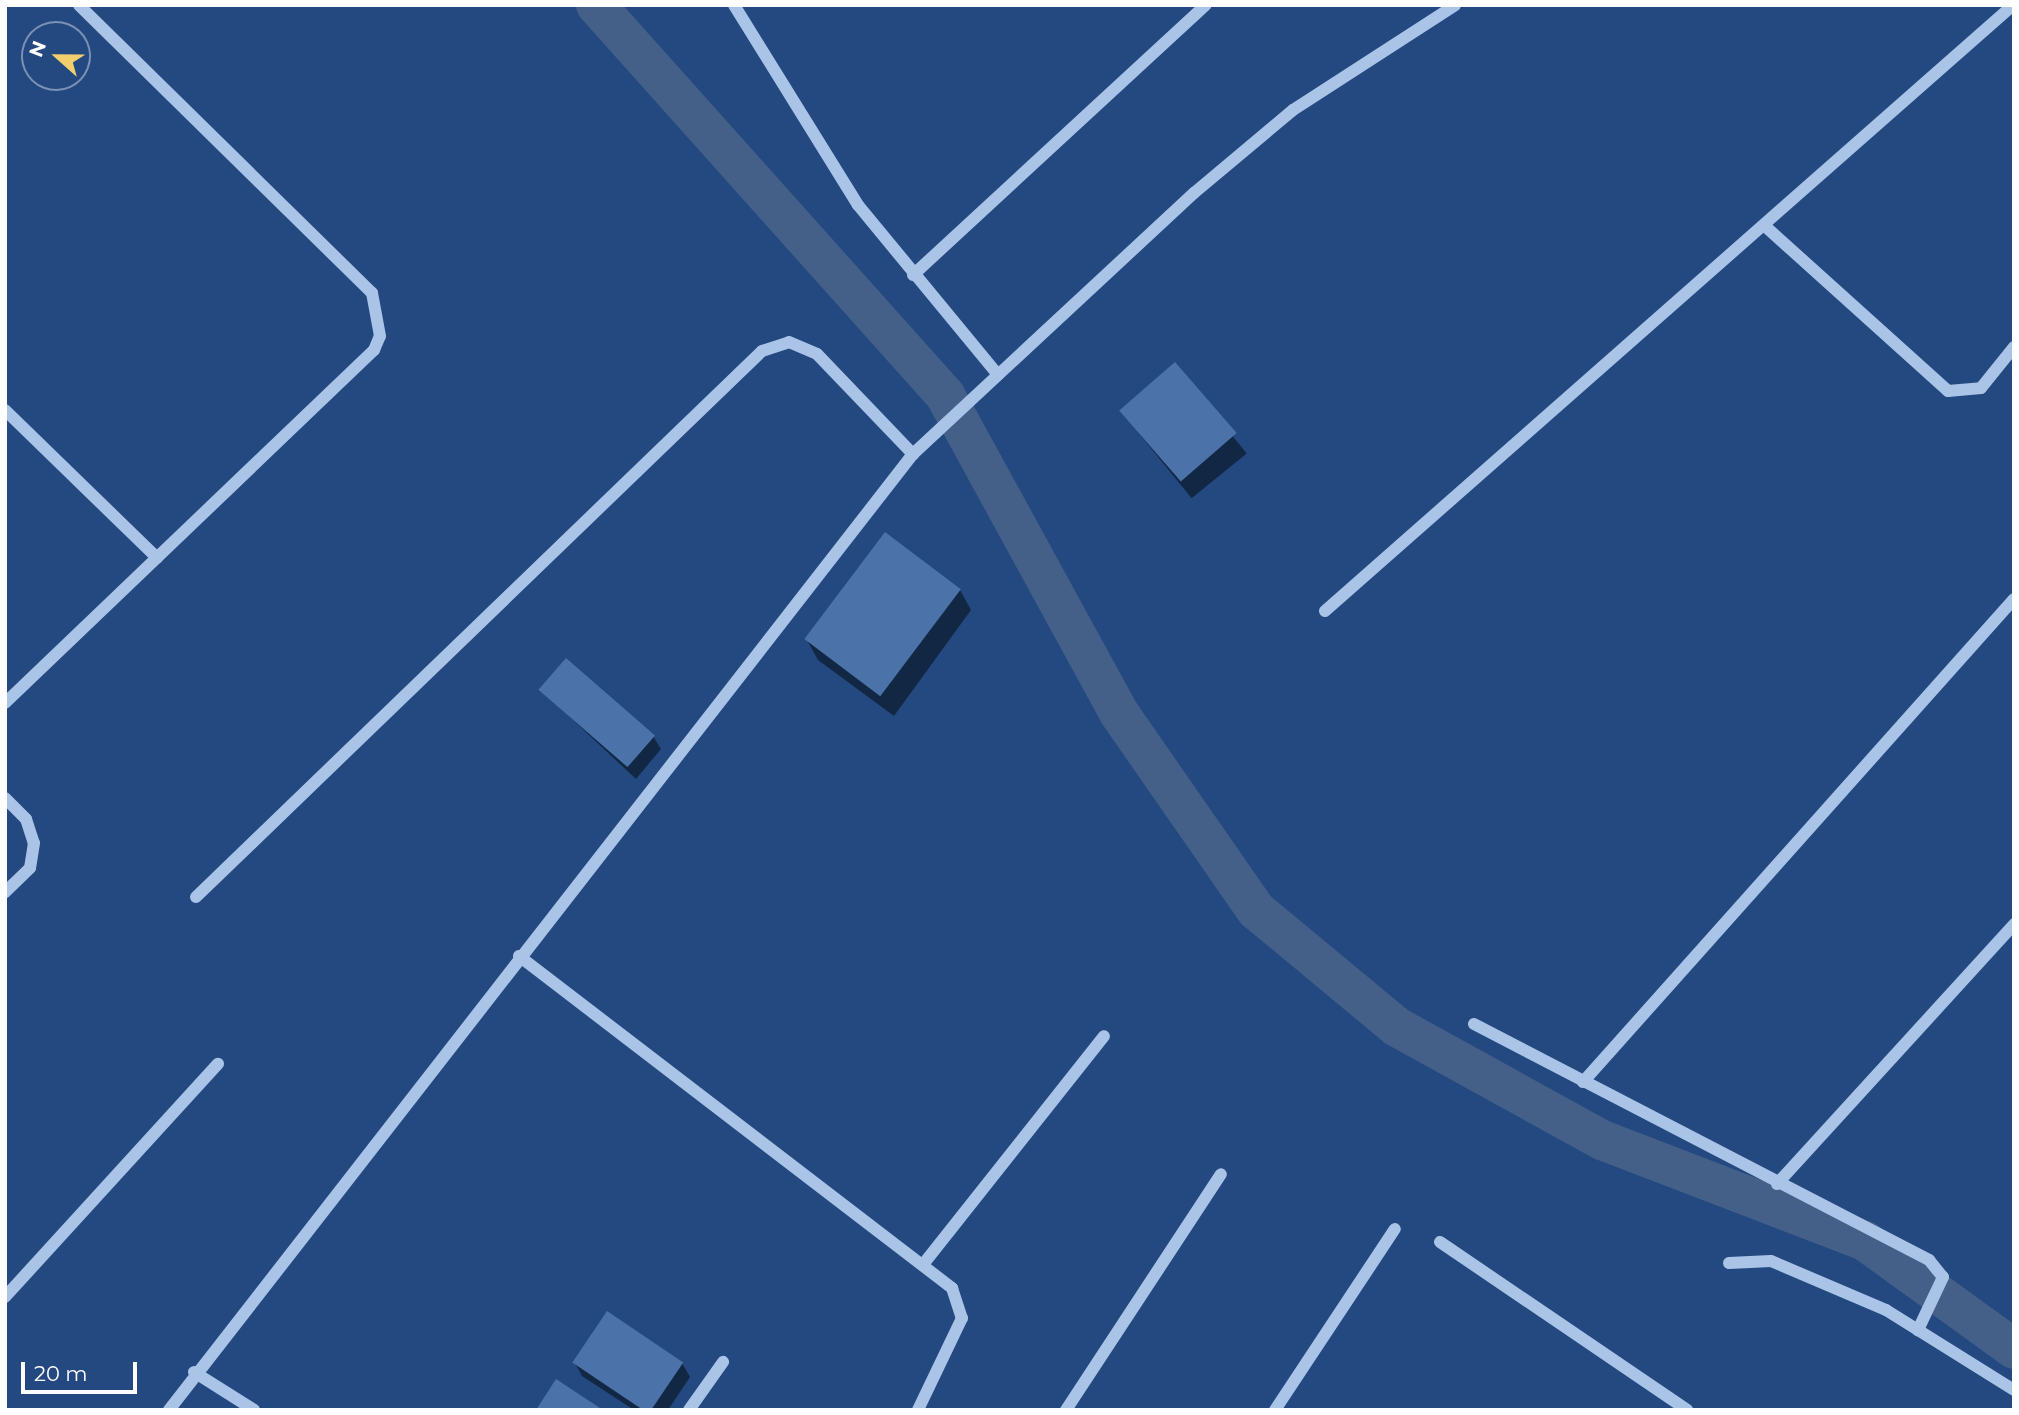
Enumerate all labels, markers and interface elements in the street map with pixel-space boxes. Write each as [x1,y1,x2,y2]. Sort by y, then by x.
north arrow [21,21,91,91]
text: N [24,38,51,60]
scale bar [24,1348,140,1392]
text: 20 m [34,1361,88,1386]

